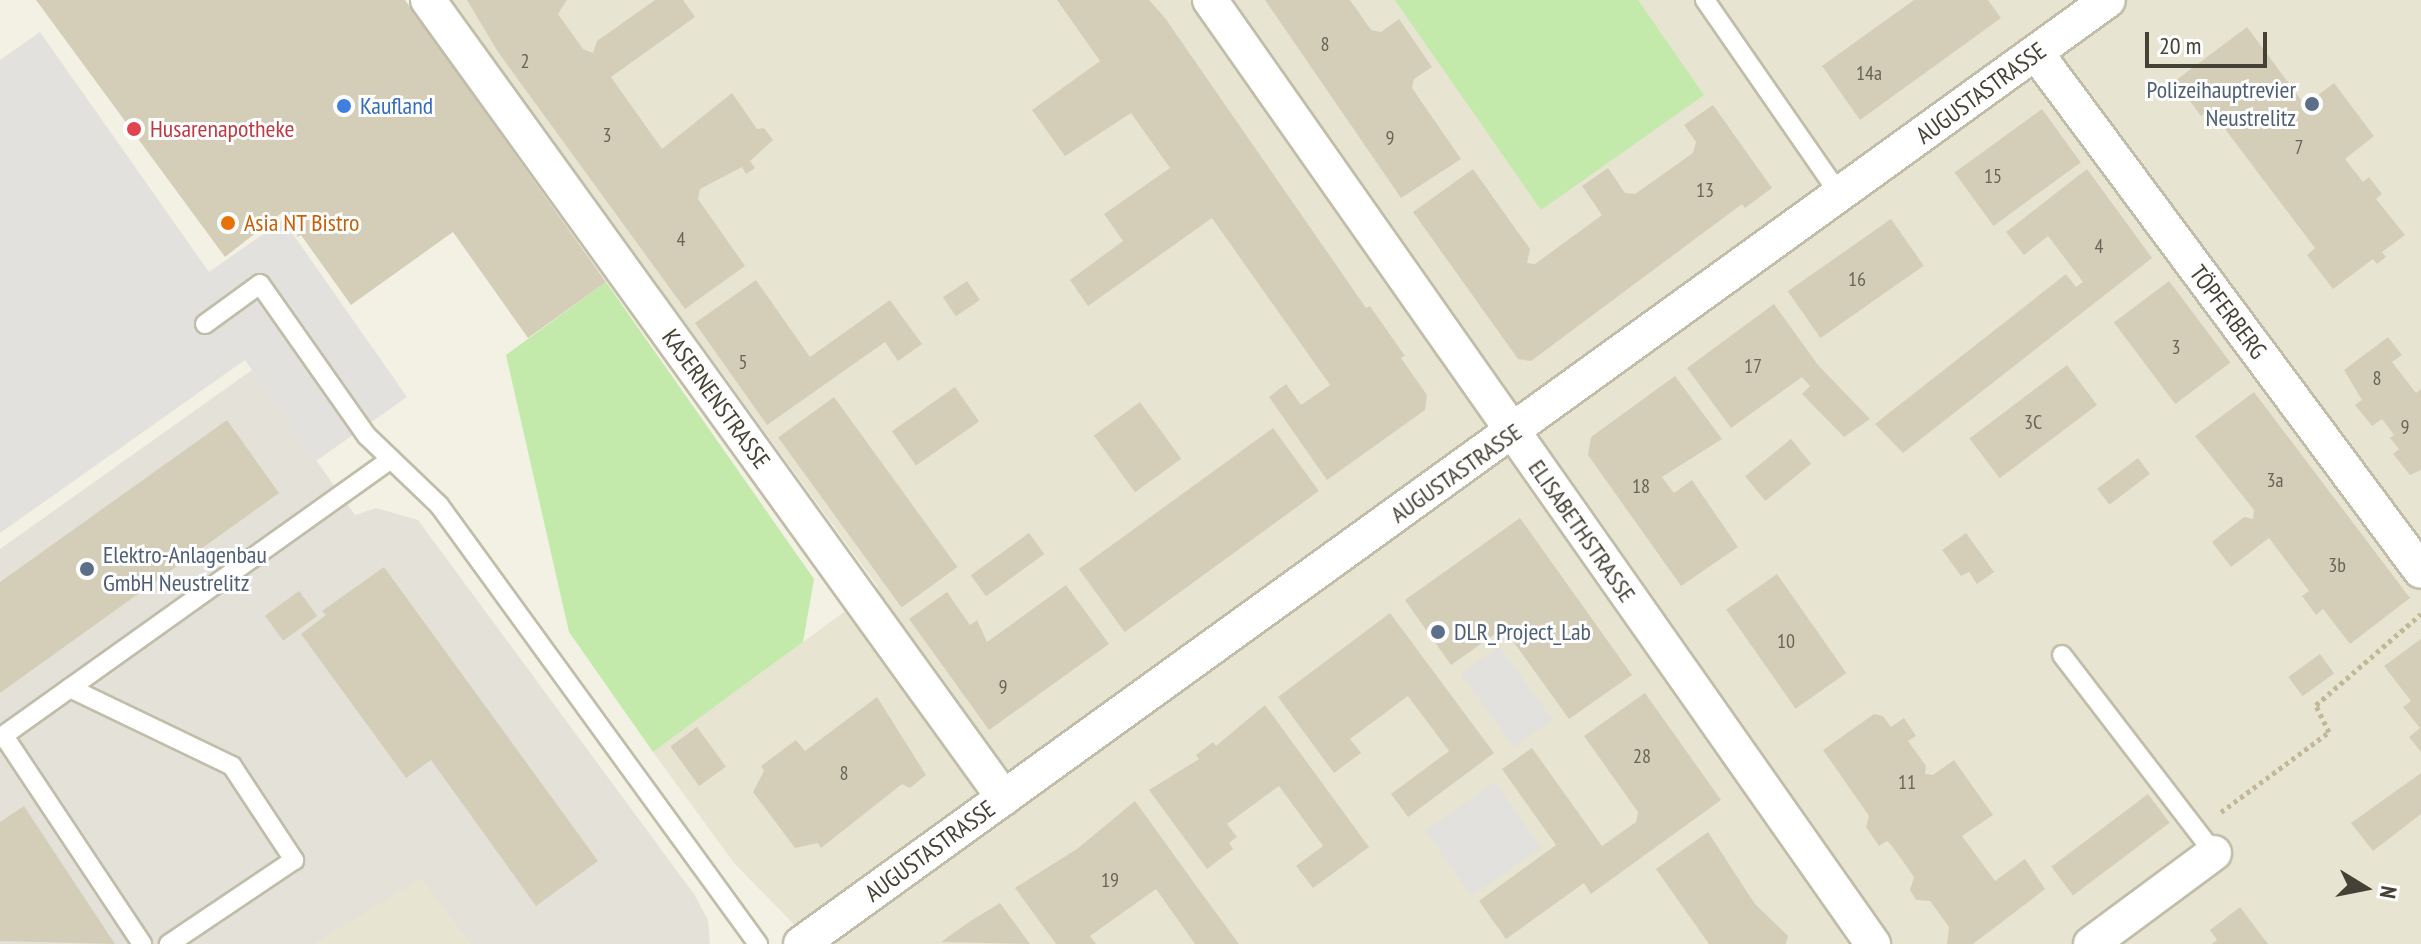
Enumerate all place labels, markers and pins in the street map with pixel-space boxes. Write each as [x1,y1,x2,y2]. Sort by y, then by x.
place label: Polizeihauptrevier Neustrelitz [2147,76,2296,132]
place label: Kaufland [360,92,433,120]
marker: Polizeihauptrevier Neustrelitz [2303,95,2321,113]
marker: Kaufland [335,97,353,115]
place label: Husarenapotheke [150,115,294,143]
marker: Husarenapotheke [125,120,143,138]
place label: Asia NT Bistro [244,209,360,237]
marker: Asia NT Bistro [219,214,237,232]
place label: Elektro-Anlagenbau GmbH Neustrelitz [103,541,267,597]
marker: Elektro-Anlagenbau GmbH Neustrelitz [78,560,96,578]
place label: DLR_Project_Lab [1454,618,1591,646]
marker: DLR_Project_Lab [1429,623,1447,641]

